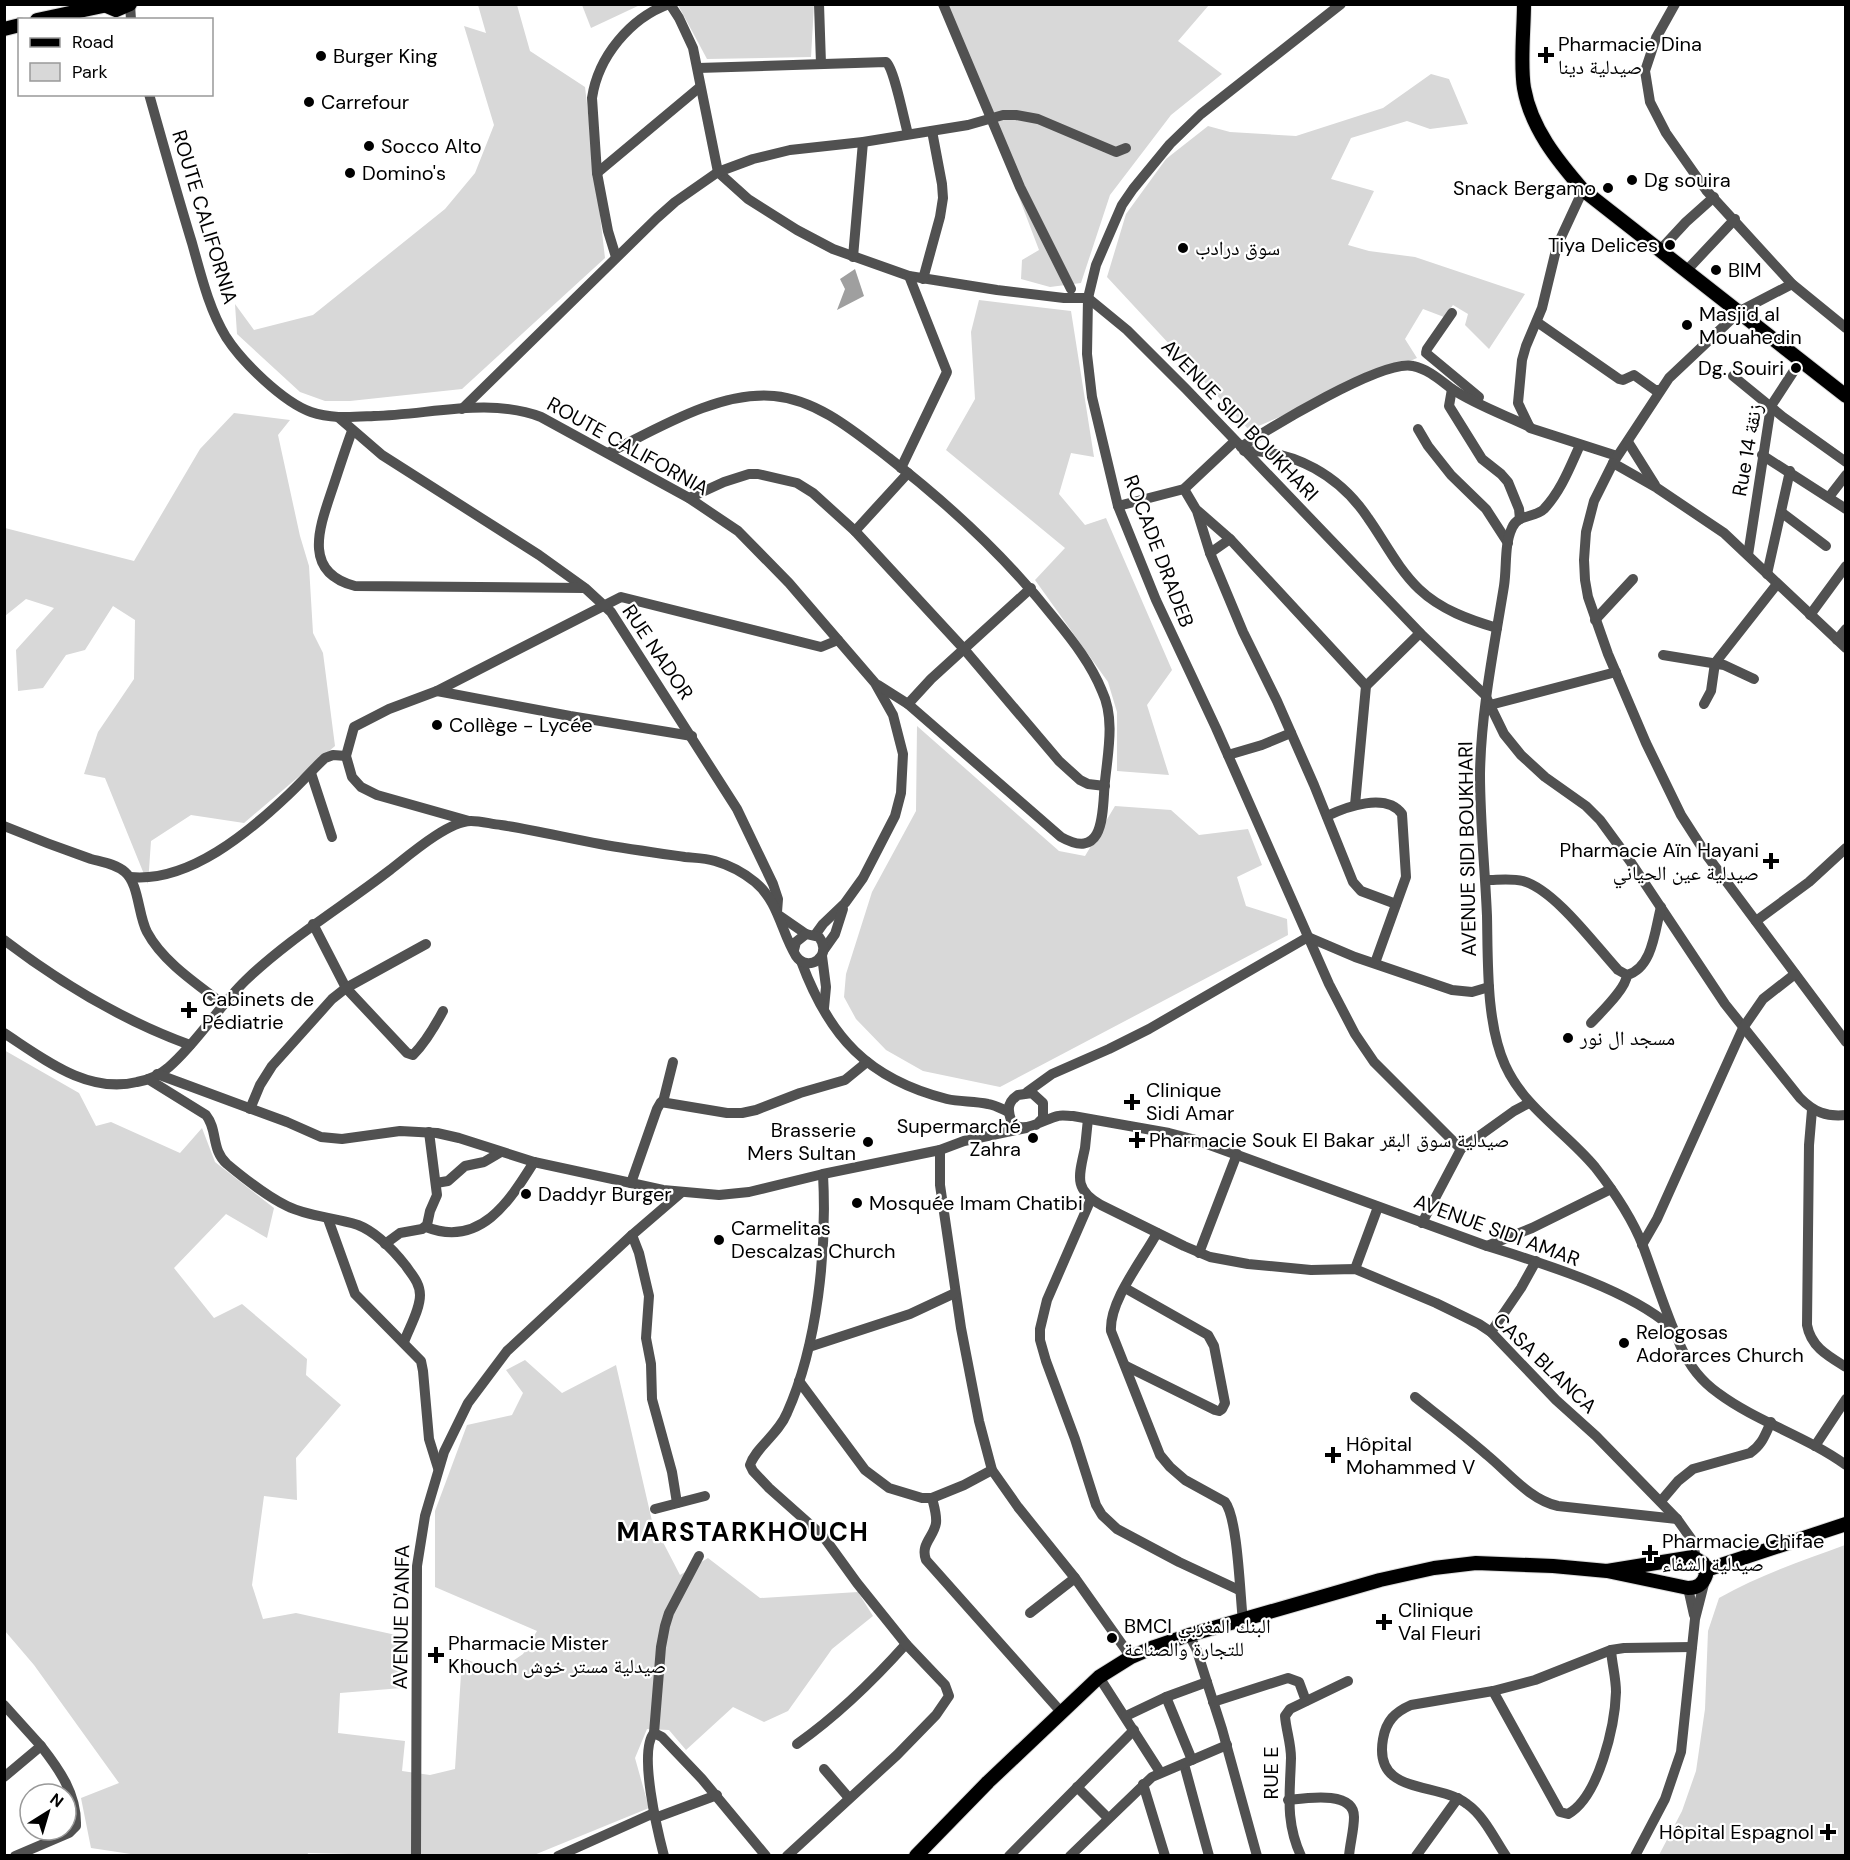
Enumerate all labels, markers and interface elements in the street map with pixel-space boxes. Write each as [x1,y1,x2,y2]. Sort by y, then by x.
legend [18,18,213,96]
text: Road [72,30,114,54]
place label: Pharmacie Dina صيدلية دينا [1558,31,1702,80]
place label: Burger King [333,43,438,69]
marker: Pharmacie Dina صيدلية دينا [1539,48,1553,62]
marker: Burger King [314,49,328,63]
text: Park [72,60,108,84]
place label: Carrefour [321,89,409,115]
marker: Carrefour [302,95,316,109]
street label: ROUTE CALIFORNIA [166,127,244,307]
place label: Socco Alto [381,133,482,159]
marker: Socco Alto [362,139,376,153]
place label: Domino's [362,160,446,186]
marker: Domino's [343,166,357,180]
place label: Dg souira [1644,167,1731,193]
marker: Dg souira [1625,173,1639,187]
place label: Snack Bergamo [1453,175,1596,201]
marker: Snack Bergamo [1601,181,1615,195]
place label: Tiya Delices [1548,232,1658,258]
place label: سوق درادب [1195,235,1280,261]
marker: Tiya Delices [1663,238,1677,252]
marker: سوق درادب [1176,241,1190,255]
place label: BIM [1728,257,1762,283]
marker: BIM [1709,263,1723,277]
place label: Masjid al Mouahedin [1699,301,1802,350]
marker: Masjid al Mouahedin [1680,318,1694,332]
street label: AVENUE SIDI BOUKHARI [1156,333,1324,507]
place label: Dg. Souiri [1698,355,1784,381]
marker: Dg. Souiri [1789,361,1803,375]
street label: ROUTE CALIFORNIA [543,391,713,501]
street label: Rue 14 زنقة [1726,402,1768,498]
street label: ROCADE DRADEB [1118,471,1200,631]
street label: RUE NADOR [617,599,699,705]
place label: Collège - Lycée [449,712,593,738]
marker: Collège - Lycée [430,718,444,732]
street label: AVENUE SIDI BOUKHARI [1452,741,1482,957]
place label: Pharmacie Aïn Hayani صيدلية عين الحياني [1560,837,1759,889]
marker: Pharmacie Aïn Hayani صيدلية عين الحياني [1764,854,1778,868]
place label: Cabinets de Pédiatrie [202,986,314,1035]
marker: Cabinets de Pédiatrie [180,1001,198,1019]
place label: مسجد ال نور [1579,1025,1675,1051]
marker: مسجد ال نور [1561,1031,1575,1045]
place label: Clinique Sidi Amar [1146,1077,1234,1126]
marker: Clinique Sidi Amar [1123,1093,1141,1111]
place label: Supermarché Zahra [897,1113,1021,1162]
place label: Brasserie Mers Sultan [747,1117,856,1166]
place label: Pharmacie Souk El Bakar صيدلية سوق البقر [1149,1127,1510,1153]
marker: Supermarché Zahra [1026,1131,1040,1145]
marker: Pharmacie Souk El Bakar صيدلية سوق البقر [1130,1133,1144,1147]
marker: Brasserie Mers Sultan [861,1135,875,1149]
place label: Daddyr Burger [538,1181,672,1207]
marker: Daddyr Burger [519,1187,533,1201]
street label: AVENUE SIDI AMAR [1410,1188,1584,1272]
place label: Mosquée Imam Chatibi [869,1190,1083,1216]
marker: Mosquée Imam Chatibi [850,1196,864,1210]
place label: Carmelitas Descalzas Church [731,1215,896,1264]
marker: Carmelitas Descalzas Church [712,1233,726,1247]
street label: CASA BLANCA [1488,1307,1602,1419]
place label: Relogosas Adorarces Church [1636,1319,1804,1368]
marker: Relogosas Adorarces Church [1617,1336,1631,1350]
place label: Hôpital Mohammed V [1346,1431,1475,1480]
marker: Hôpital Mohammed V [1324,1446,1342,1464]
district label: MARSTARKHOUCH [617,1515,869,1549]
place label: Pharmacie Chifae صيدلية الشفاء [1662,1528,1824,1577]
street label: AVENUE D'ANFA [387,1544,415,1690]
marker: Pharmacie Chifae صيدلية الشفاء [1643,1546,1657,1560]
place label: Clinique Val Fleuri [1398,1597,1481,1646]
place label: BMCI البنك المغربي للتجارة والصناعة [1124,1613,1271,1662]
marker: Clinique Val Fleuri [1375,1613,1393,1631]
place label: Pharmacie Mister Khouch صيدلية مستر خوش [448,1630,666,1679]
marker: BMCI البنك المغربي للتجارة والصناعة [1105,1631,1119,1645]
marker: Pharmacie Mister Khouch صيدلية مستر خوش [429,1648,443,1662]
street label: RUE E [1258,1747,1284,1799]
north arrow [18,1782,78,1842]
text: N [46,1789,68,1812]
place label: Hôpital Espagnol [1659,1819,1814,1845]
marker: Hôpital Espagnol [1819,1823,1837,1841]

